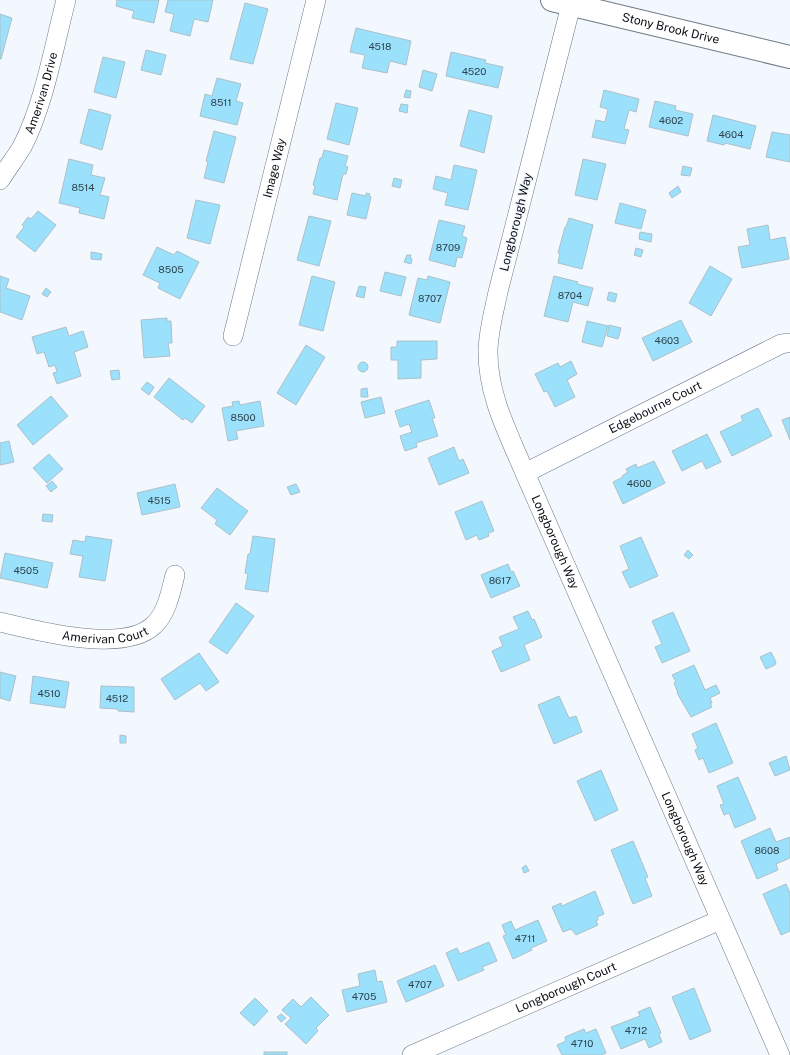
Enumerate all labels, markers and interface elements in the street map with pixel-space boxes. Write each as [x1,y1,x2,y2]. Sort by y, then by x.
street label: Stony Brook Drive [620,10,721,47]
house number: 4518 [368,40,392,52]
street label: Amerivan Drive [22,51,60,136]
house number: 4520 [462,65,486,77]
house number: 8511 [210,96,232,108]
house number: 4602 [659,114,683,126]
house number: 4604 [719,128,743,140]
street label: Image Way [260,136,289,199]
street label: Longborough Way [497,171,535,273]
house number: 8514 [71,181,95,193]
house number: 8709 [436,241,460,253]
house number: 8505 [158,263,184,275]
house number: 8704 [558,289,582,301]
house number: 8707 [418,292,442,304]
house number: 4603 [655,334,679,346]
street label: Edgebourne Court [607,378,704,437]
house number: 8500 [230,411,256,423]
house number: 4600 [627,477,651,489]
street label: Longborough Way [529,493,582,592]
house number: 4515 [147,494,171,506]
house number: 4505 [13,564,39,576]
house number: 8617 [489,574,511,586]
street label: Amerivan Court [61,624,151,646]
house number: 4510 [38,687,60,699]
house number: 4512 [106,692,128,704]
street label: Longborough Way [659,790,712,888]
house number: 8608 [754,844,780,856]
house number: 4711 [515,932,535,944]
street label: Longborough Court [513,959,619,1016]
house number: 4707 [408,978,432,990]
house number: 4705 [352,990,376,1002]
house number: 4712 [625,1024,647,1036]
house number: 4710 [571,1037,593,1049]

